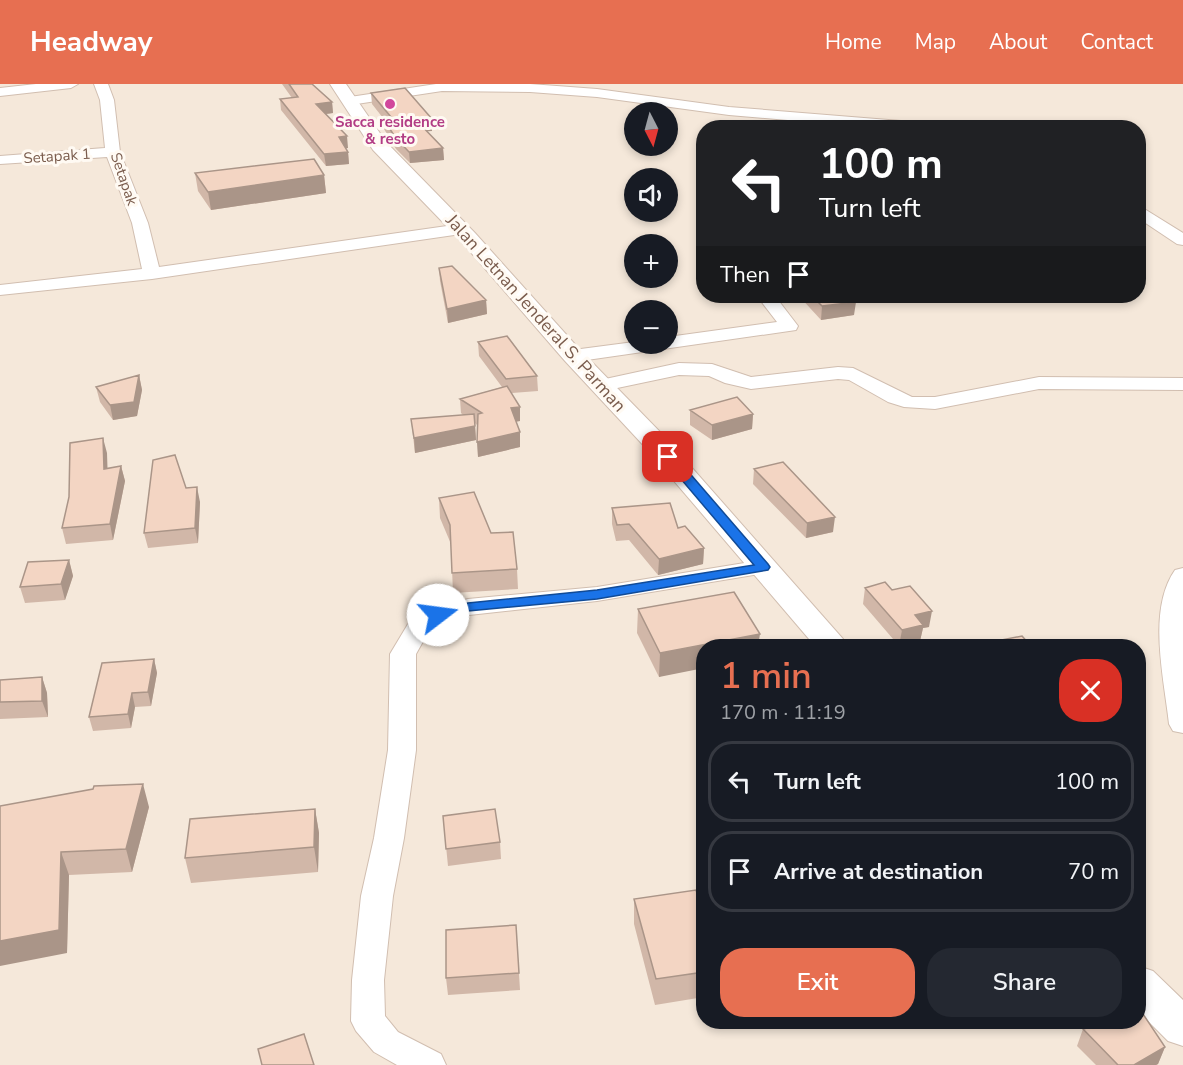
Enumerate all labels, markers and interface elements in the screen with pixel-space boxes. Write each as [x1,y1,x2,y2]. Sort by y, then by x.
text: Headway [30,23,152,61]
text: Home [825,28,882,56]
text: Map [915,28,956,56]
text: About [989,28,1047,56]
text: Contact [1080,28,1153,56]
marker: Sacca residence & resto [383,97,397,111]
north arrow [624,102,678,156]
map controls [624,102,678,354]
place label: Sacca residence & resto [335,112,445,149]
text: 100 m [819,136,943,193]
street label: Setapak 1 [23,144,91,168]
icon: left [720,144,798,222]
street label: Setapak [106,150,143,209]
button: sound [624,168,678,222]
text: Turn left [819,190,920,227]
street label: Jalan Letnan Jenderal S. Parman [440,208,631,417]
button: + [624,234,678,288]
icon: arrive [782,258,815,291]
text: Then [720,260,770,290]
button: − [624,300,678,354]
pin [642,431,693,482]
icon: arrive [651,440,684,473]
position arrow [406,583,470,647]
text: 1 min [720,652,812,701]
button: close [1059,659,1122,722]
text: 170 m · 11:19 [720,699,846,726]
icon: left [723,765,756,798]
text: Turn left [774,767,861,797]
text: 100 m [1055,767,1119,797]
icon: arrive [723,855,756,888]
text: Arrive at destination [774,857,983,887]
text: 70 m [1068,857,1119,887]
button: Exit [720,948,915,1017]
button: Share [927,948,1122,1017]

